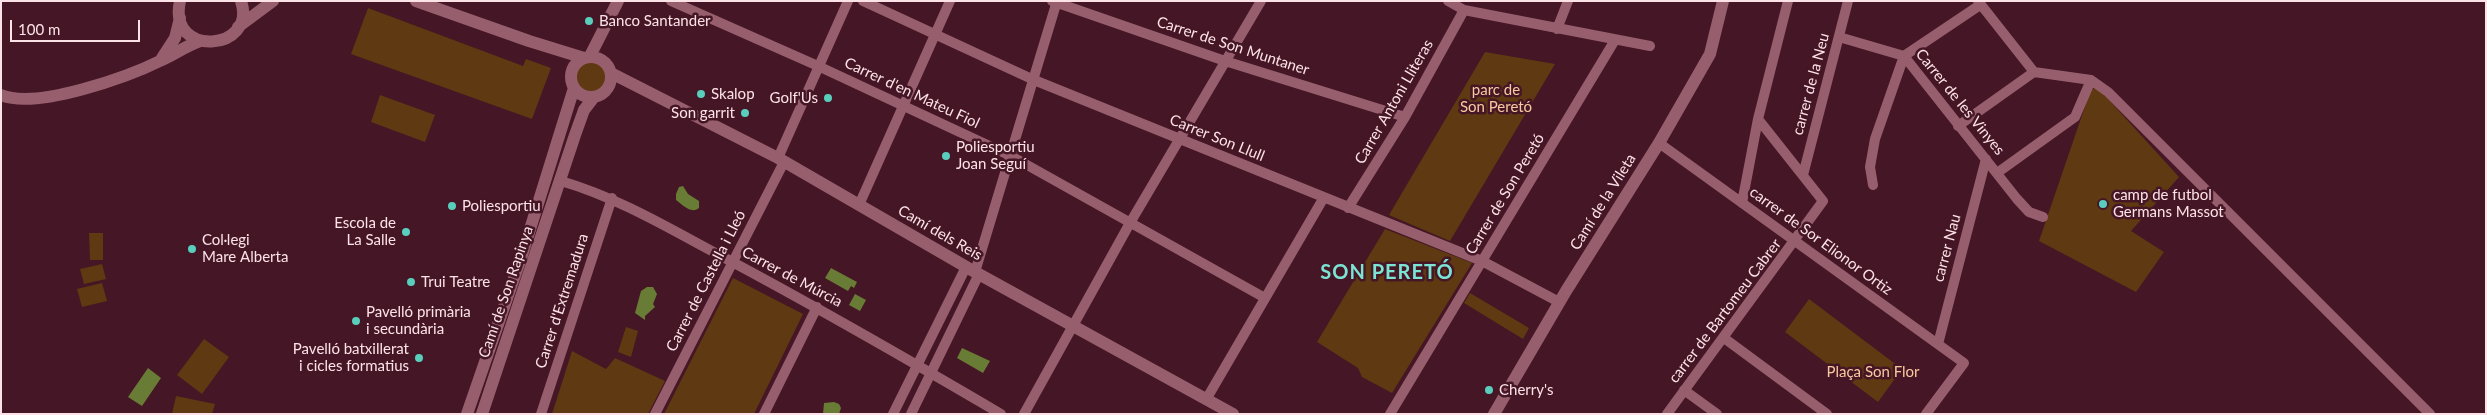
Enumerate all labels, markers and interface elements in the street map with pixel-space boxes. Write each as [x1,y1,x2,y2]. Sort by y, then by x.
scale bar [12,10,142,42]
place label: Banco Santander [599,12,711,30]
street label: Carrer de Son Muntaner [1154,13,1312,79]
marker: Banco Santander [583,15,595,27]
text: 100 m [18,20,60,38]
street label: carrer de la Neu [1789,31,1833,137]
street label: Carrer Antoni Lliteras [1351,37,1437,167]
street label: Carrer de les Vinyes [1912,45,2008,159]
street label: Carrer d'en Mateu Fiol [841,54,983,132]
park label: parc de Son Peretó [1460,81,1532,116]
place label: Skalop [711,85,755,103]
marker: Skalop [695,88,707,100]
place label: Golf'Us [770,89,818,107]
marker: Golf'Us [822,92,834,104]
place label: Son garrit [671,104,735,122]
marker: Son garrit [739,107,751,119]
street label: Carrer Son Llull [1167,111,1267,165]
street label: Carrer de Son Peretó [1462,130,1548,258]
place label: Poliesportiu Joan Seguí [956,138,1035,173]
marker: Poliesportiu Joan Seguí [940,150,952,162]
street label: Camí de la Vileta [1566,150,1640,254]
street label: carrer de Sor Elionor Ortiz [1746,183,1896,299]
place label: camp de futbol Germans Massot [2113,186,2224,221]
place label: Poliesportiu [462,197,541,215]
marker: camp de futbol Germans Massot [2097,198,2109,210]
marker: Poliesportiu [446,200,458,212]
street label: Camí dels Reis [895,202,985,264]
street label: Carrer de Castella i Lleó [663,207,749,355]
street label: carrer Nau [1929,212,1965,284]
place label: Escola de La Salle [334,214,396,249]
street label: Camí de Son Rapinya [475,224,537,360]
marker: Escola de La Salle [400,226,412,238]
place label: Col·legi Mare Alberta [202,231,288,266]
street label: Carrer d'Extremadura [532,231,592,371]
street label: carrer de Bartomeu Cabrer [1665,235,1785,387]
marker: Col·legi Mare Alberta [186,243,198,255]
street label: Carrer de Múrcia [739,243,845,311]
district label: SON PERETÓ [1319,261,1455,285]
place label: Trui Teatre [421,273,490,291]
marker: Trui Teatre [405,276,417,288]
place label: Pavelló primària i secundària [366,303,471,338]
marker: Pavelló primària i secundària [350,315,362,327]
place label: Pavelló batxillerat i cicles formatius [293,340,409,375]
marker: Pavelló batxillerat i cicles formatius [413,352,425,364]
park label: Plaça Son Flor [1826,363,1920,381]
place label: Cherry's [1499,381,1553,399]
marker: Cherry's [1483,384,1495,396]

